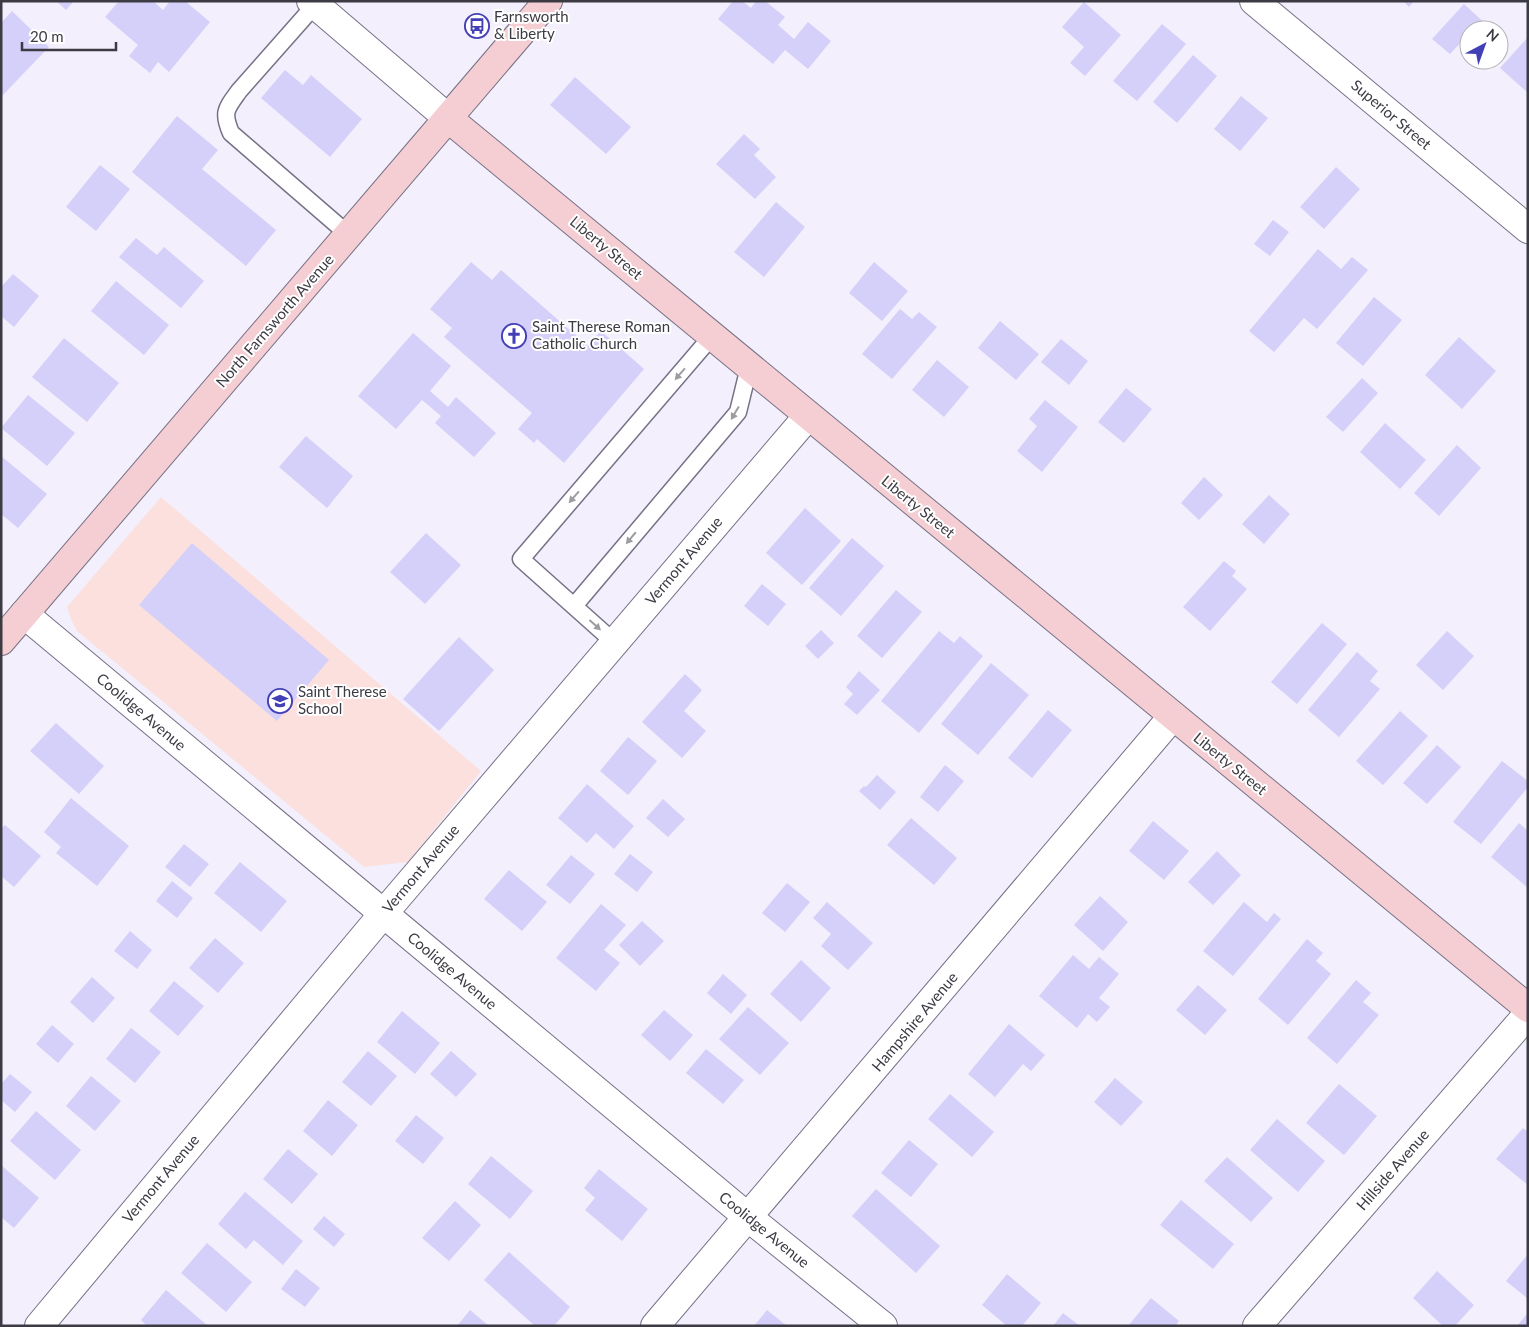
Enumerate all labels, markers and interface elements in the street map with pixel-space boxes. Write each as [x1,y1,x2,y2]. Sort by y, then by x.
place label: Farnsworth & Liberty [494,7,569,42]
bus stop icon: Farnsworth & Liberty [464,13,490,39]
scale bar [22,20,116,52]
north arrow [1459,20,1509,70]
text: N [1483,25,1503,45]
text: 20 m [30,27,64,45]
street label: Superior Street [1348,76,1436,153]
street label: Liberty Street [567,212,647,283]
street label: North Farnsworth Avenue [212,250,337,391]
place label: Saint Therese Roman Catholic Church [532,317,670,352]
church icon: Saint Therese Roman Catholic Church [501,323,527,349]
one-way arrow [674,367,686,379]
one-way arrow [731,405,739,420]
street label: Liberty Street [878,471,959,542]
one-way arrow [569,490,580,503]
street label: Vermont Avenue [641,512,725,608]
one-way arrow [626,531,637,544]
one-way arrow [588,619,601,630]
street label: Coolidge Avenue [93,669,190,754]
place label: Saint Therese School [298,682,387,717]
school or university icon: Saint Therese School [267,688,293,714]
street label: Liberty Street [1190,728,1271,799]
street label: Vermont Avenue [378,820,462,916]
street label: Coolidge Avenue [404,928,501,1013]
street label: Hampshire Avenue [867,968,961,1075]
street label: Hillside Avenue [1352,1125,1432,1214]
street label: Vermont Avenue [118,1130,202,1226]
street label: Coolidge Avenue [716,1187,813,1271]

